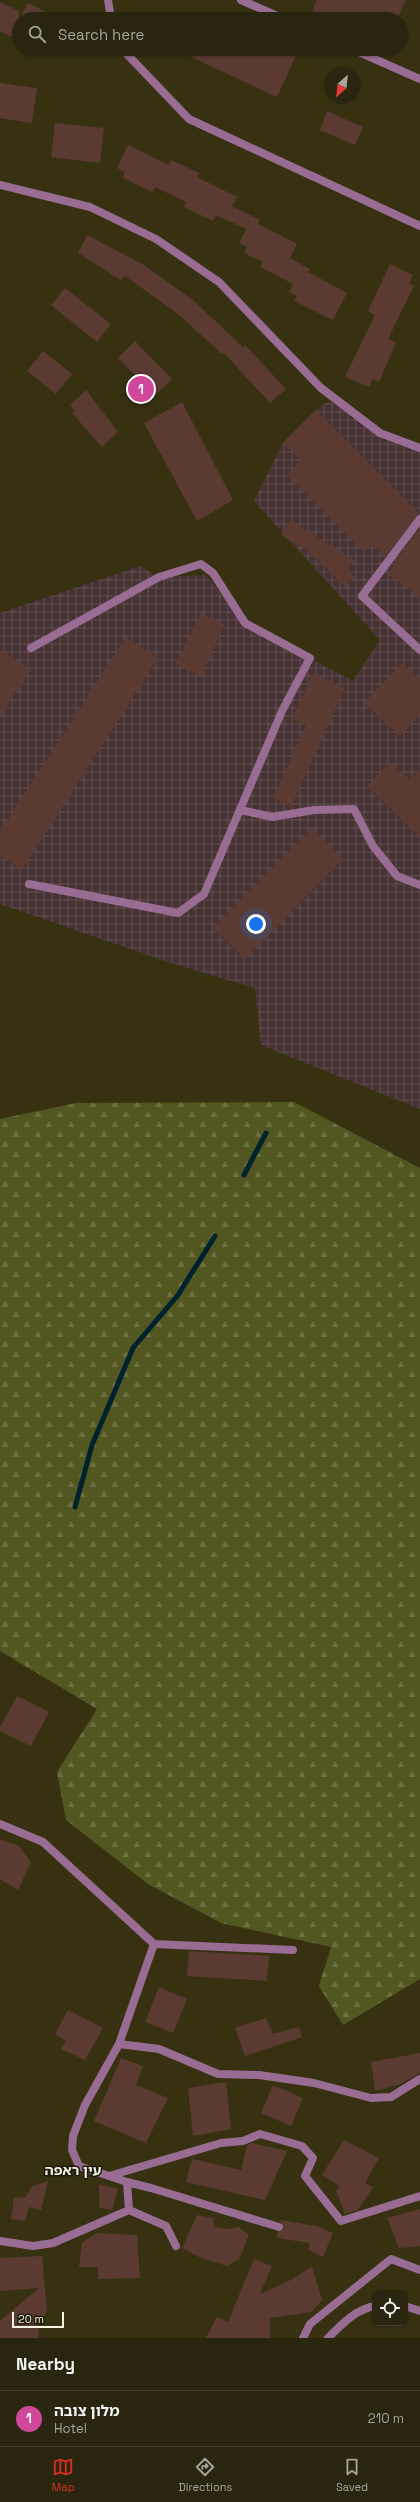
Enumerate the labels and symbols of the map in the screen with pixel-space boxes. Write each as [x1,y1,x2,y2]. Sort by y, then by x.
north arrow [324,68,360,104]
pin: 1 [128,374,154,404]
your location [246,914,266,934]
district label: עין ראפה [45,2161,102,2179]
scale bar [12,2310,64,2329]

